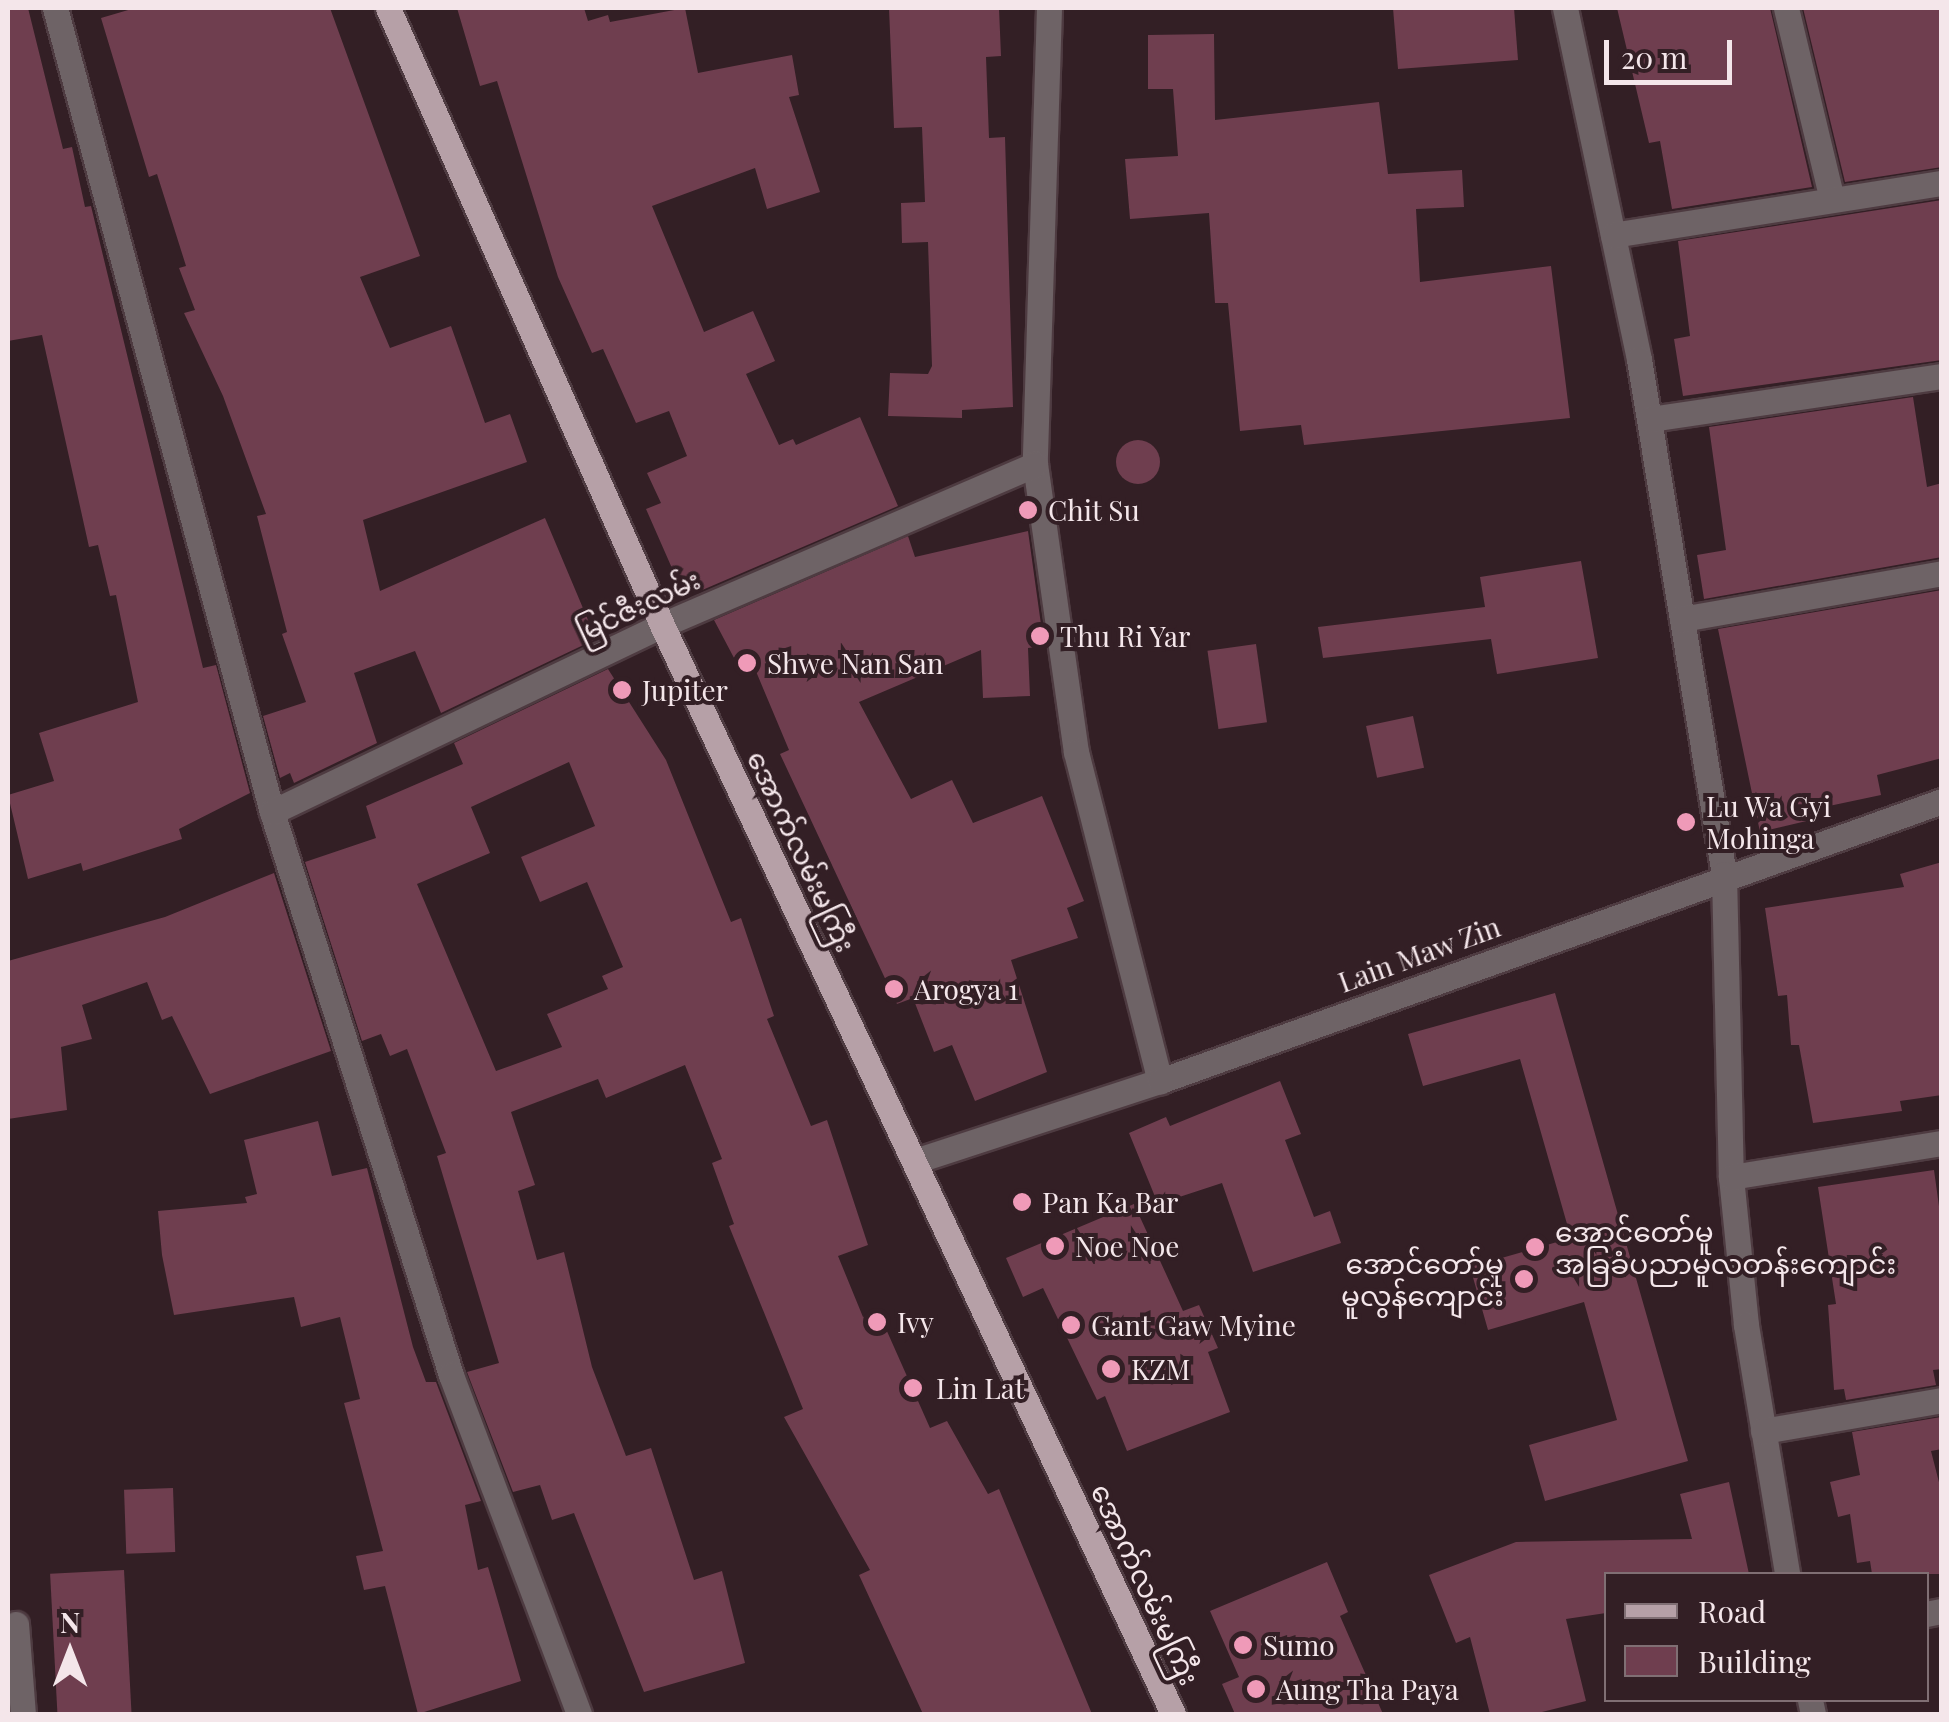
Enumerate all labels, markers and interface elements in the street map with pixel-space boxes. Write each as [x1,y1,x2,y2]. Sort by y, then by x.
scale bar [1609,20,1736,82]
text: 20 m [1621,37,1687,77]
place label: Chit Su [1048,493,1140,527]
marker: Chit Su [1017,499,1039,521]
street label: မြင်ဇီးလမ်း [571,562,705,648]
place label: Thu Ri Yar [1060,619,1191,653]
marker: Thu Ri Yar [1029,625,1051,647]
place label: Shwe Nan San [767,646,943,680]
marker: Shwe Nan San [736,652,758,674]
place label: Jupiter [642,673,728,707]
marker: Jupiter [611,679,633,701]
street label: အောက်လမ်းမကြီး [741,745,863,957]
place label: Lu Wa Gyi Mohinga [1706,789,1832,855]
marker: Lu Wa Gyi Mohinga [1675,811,1697,833]
street label: Lain Maw Zin [1333,909,1505,999]
place label: Arogya 1 [914,972,1019,1006]
marker: Arogya 1 [883,978,905,1000]
place label: Pan Ka Bar [1042,1185,1179,1219]
marker: Pan Ka Bar [1011,1191,1033,1213]
place label: အောင်တော်မူ အခြခံပညာမူလတန်းကျောင်း [1555,1214,1896,1280]
place label: Noe Noe [1075,1229,1180,1263]
marker: Noe Noe [1044,1235,1066,1257]
marker: အောင်တော်မူ အခြခံပညာမူလတန်းကျောင်း [1524,1236,1546,1258]
place label: အောင်တော်မူ မူလွန်ကျောင်း [1341,1246,1504,1312]
marker: အောင်တော်မူ မူလွန်ကျောင်း [1513,1268,1535,1290]
place label: Ivy [897,1305,934,1339]
place label: Gant Gaw Myine [1091,1308,1297,1342]
marker: Ivy [866,1311,888,1333]
marker: Gant Gaw Myine [1060,1314,1082,1336]
place label: KZM [1131,1352,1190,1386]
marker: KZM [1100,1358,1122,1380]
place label: Lin Lat [936,1371,1025,1405]
marker: Lin Lat [900,1375,926,1401]
street label: အောက်လမ်းမကြီး [1085,1478,1207,1690]
legend [1604,1572,1929,1702]
text: Road [1698,1591,1766,1631]
north arrow [20,1602,120,1702]
text: N [60,1603,80,1640]
place label: Sumo [1263,1628,1335,1662]
marker: Sumo [1232,1634,1254,1656]
text: Building [1698,1641,1811,1681]
place label: Aung Tha Paya [1276,1672,1460,1706]
marker: Aung Tha Paya [1245,1678,1267,1700]

